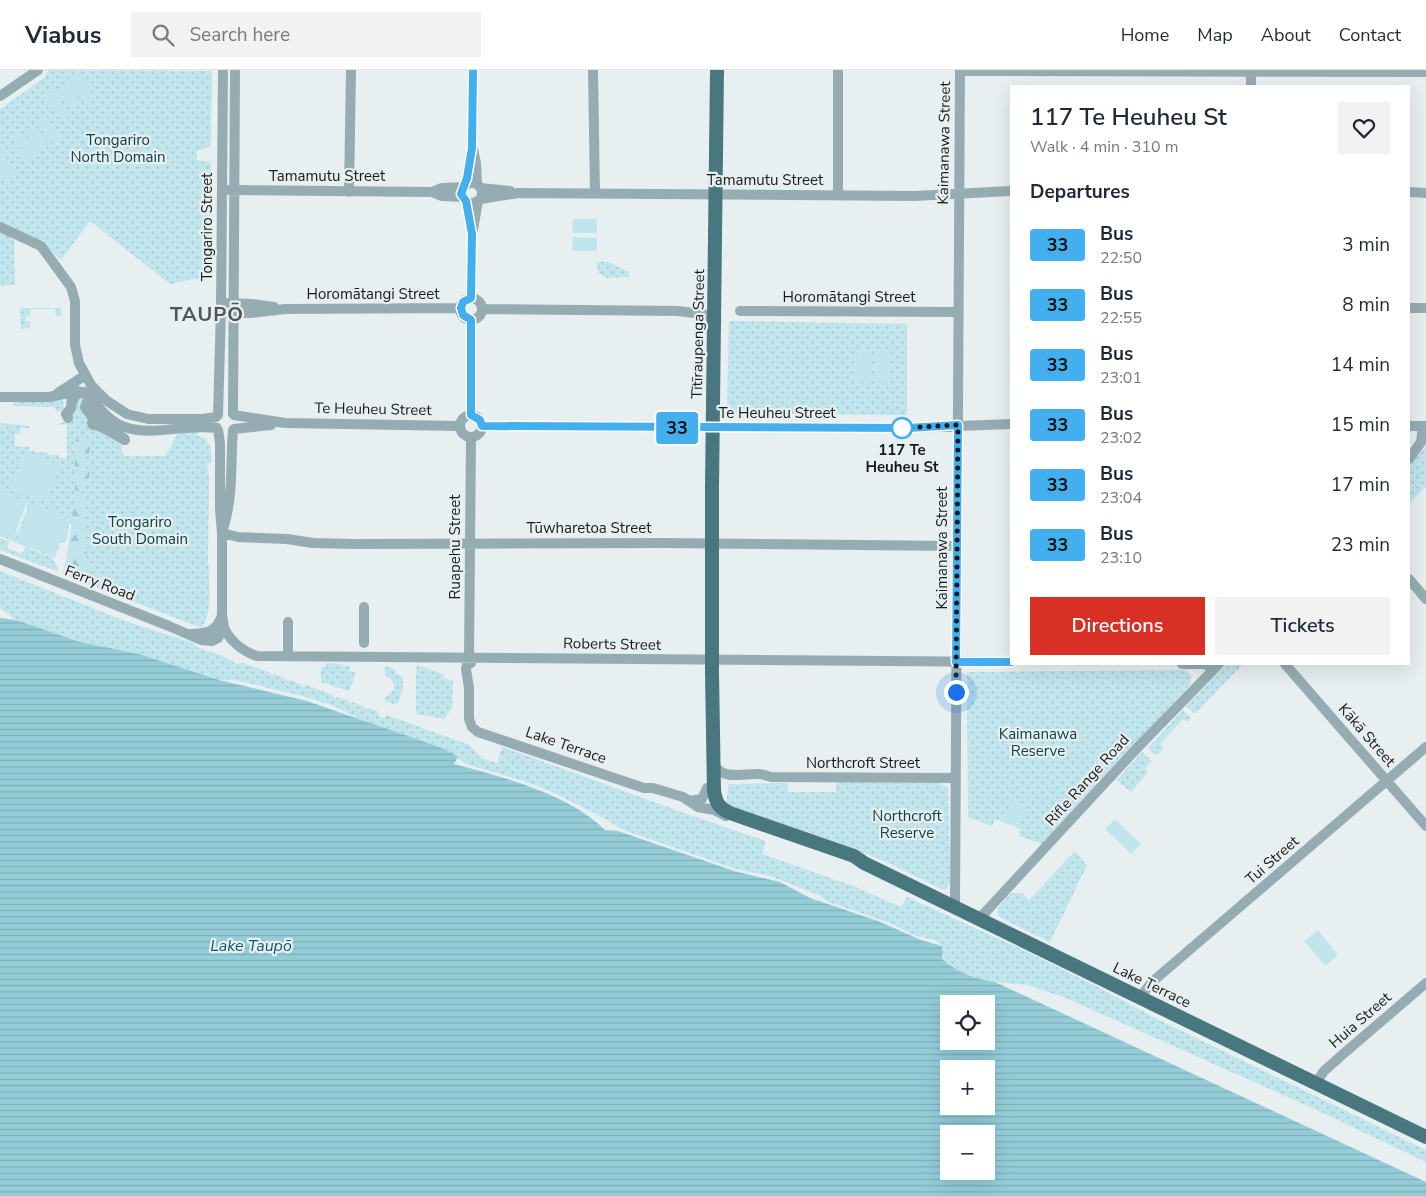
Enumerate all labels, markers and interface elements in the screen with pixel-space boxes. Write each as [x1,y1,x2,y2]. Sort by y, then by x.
search box [131,12,481,57]
text: Viabus [25,19,101,51]
icon: search [149,21,177,49]
text: Search here [189,22,290,48]
text: Home [1121,23,1169,47]
text: Map [1197,23,1233,47]
text: About [1261,23,1311,47]
text: Contact [1339,23,1401,47]
street label: Kaimanawa Street [933,80,955,205]
text: 117 Te Heuheu St [1030,101,1227,133]
button: heart [1338,102,1390,154]
park label: Tongariro North Domain [70,130,166,167]
text: Walk · 4 min · 310 m [1030,136,1178,158]
street label: Tamamutu Street [269,166,386,186]
street label: Tamamutu Street [707,170,824,190]
street label: Tongariro Street [197,172,217,281]
text: Departures [1030,179,1130,205]
text: Bus [1100,221,1133,247]
text: 3 min [1342,232,1390,258]
text: 33 [1047,233,1068,257]
text: 22:50 [1100,247,1142,269]
street label: Tītīraupenga Street [687,268,709,399]
text: Bus [1100,281,1133,307]
street label: Horomātangi Street [307,284,440,304]
street label: Horomātangi Street [783,287,916,307]
text: 8 min [1342,292,1390,318]
text: 33 [1047,293,1068,317]
district label: TAUPŌ [170,301,244,328]
text: 22:55 [1100,307,1142,329]
text: Bus [1100,341,1133,367]
text: 14 min [1331,352,1390,378]
text: 33 [1047,353,1068,377]
text: 23:01 [1100,367,1142,389]
street label: Te Heuheu Street [314,398,433,420]
text: Bus [1100,401,1133,427]
street label: Te Heuheu Street [718,403,836,423]
line badge: 33 [654,412,700,444]
text: 15 min [1331,412,1390,438]
text: 33 [1047,413,1068,437]
text: 33 [666,416,688,440]
marker: 117 Te Heuheu St [891,417,913,439]
text: 23:02 [1100,427,1142,449]
place label: 117 Te Heuheu St [865,440,939,477]
text: Bus [1100,461,1133,487]
text: 17 min [1331,472,1390,498]
text: 33 [1047,473,1068,497]
street label: Kaimanawa Street [932,486,952,610]
text: 23:04 [1100,487,1142,509]
street label: Ruapehu Street [445,494,465,599]
park label: Tongariro South Domain [92,512,188,549]
street label: Tūwharetoa Street [527,518,652,538]
text: Bus [1100,521,1133,547]
text: 23 min [1331,532,1390,558]
text: 33 [1047,533,1068,557]
text: 23:10 [1100,547,1142,569]
street label: Ferry Road [62,560,138,606]
button: Directions [1030,597,1205,655]
button: Tickets [1215,597,1390,655]
street label: Roberts Street [563,633,662,655]
your location [944,680,969,705]
street label: Kākā Street [1334,699,1400,771]
street label: Lake Terrace [523,722,609,768]
park label: Kaimanawa Reserve [999,724,1077,761]
street label: Rifle Range Road [1041,730,1133,830]
street label: Northcroft Street [806,753,921,773]
park label: Northcroft Reserve [872,806,942,843]
street label: Tui Street [1241,831,1304,889]
water label: Lake Taupō [210,935,292,957]
street label: Lake Terrace [1110,957,1194,1013]
street label: Huia Street [1325,987,1396,1052]
map controls [940,995,995,1180]
button: locate [940,995,995,1050]
button: + [940,1060,995,1115]
button: − [940,1125,995,1180]

